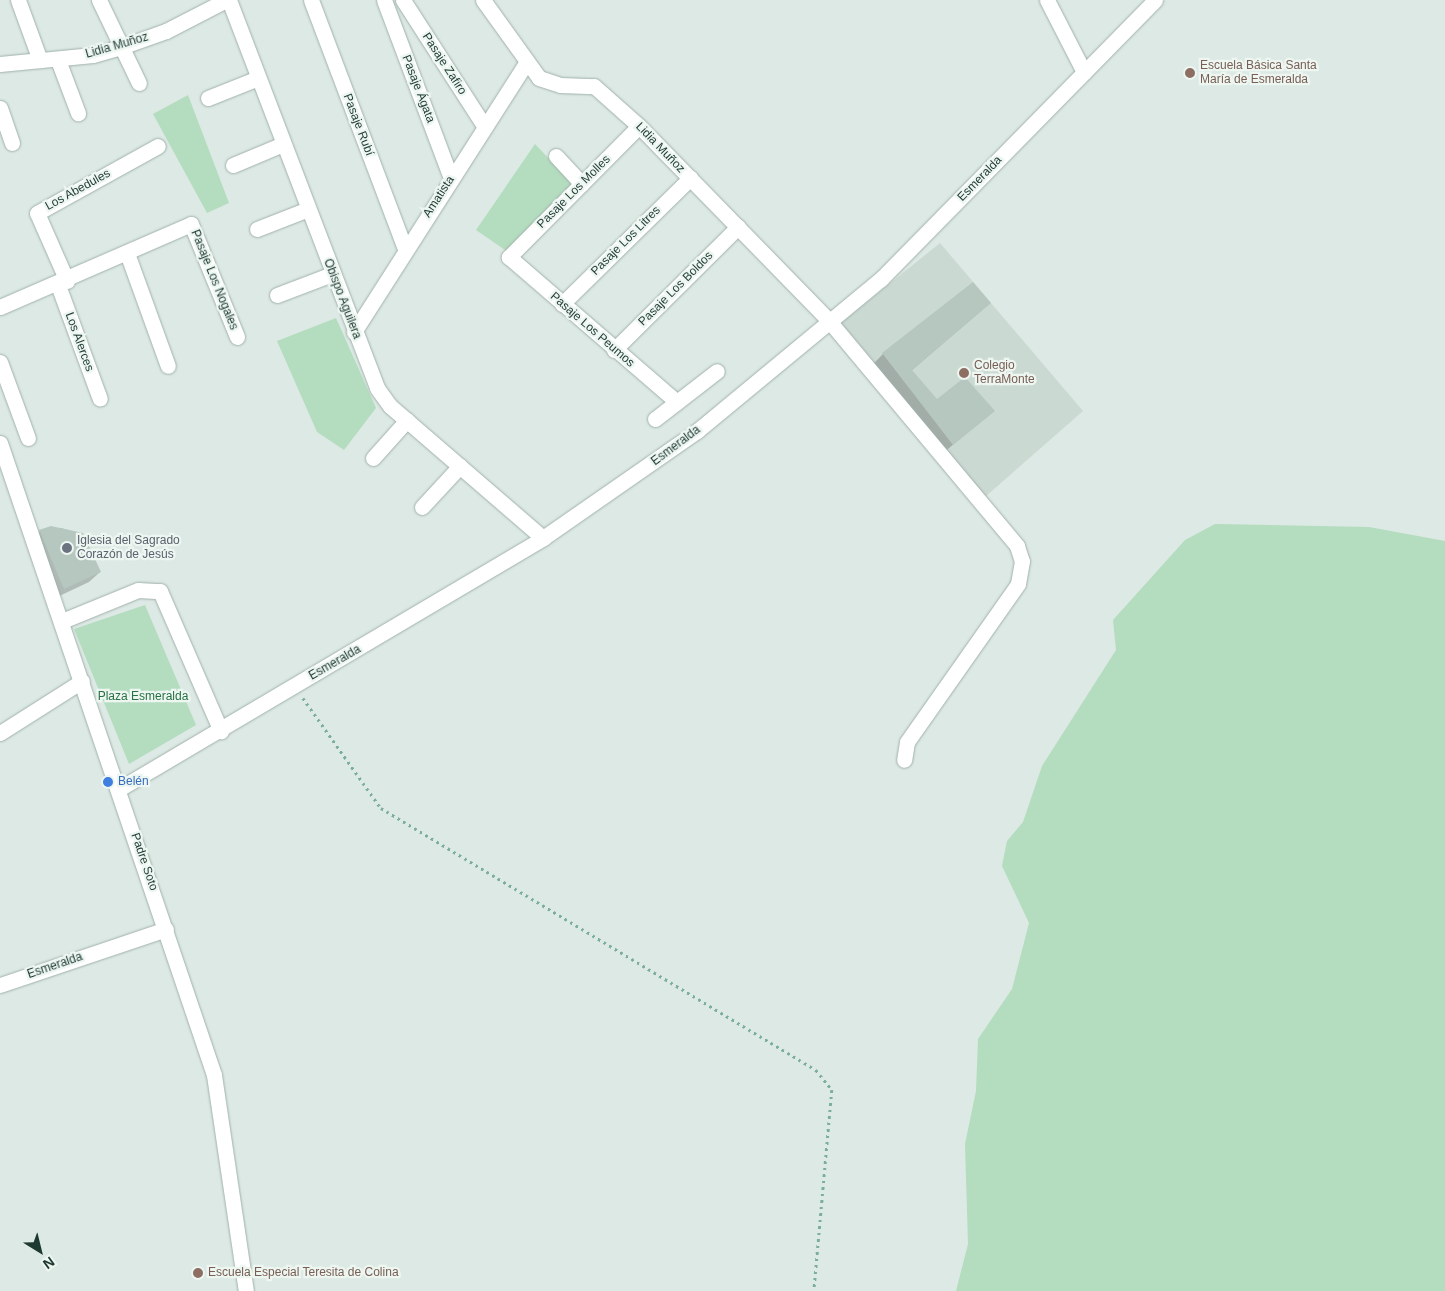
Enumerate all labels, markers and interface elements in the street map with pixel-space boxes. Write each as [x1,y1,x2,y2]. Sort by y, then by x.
street label: Lidia Muñoz [84,30,150,62]
street label: Pasaje Zafiro [419,30,469,98]
street label: Pasaje Ágata [398,53,438,125]
place label: Escuela Básica Santa María de Esmeralda [1200,59,1317,87]
marker: Escuela Básica Santa María de Esmeralda [1184,67,1196,79]
street label: Pasaje Rubí [340,92,376,158]
street label: Lidia Muñoz [632,120,688,176]
street label: Pasaje Los Molles [534,152,614,232]
street label: Esmeralda [955,153,1005,205]
street label: Los Abedules [43,166,113,214]
street label: Amatista [420,174,458,220]
street label: Pasaje Los Litres [588,203,664,279]
street label: Pasaje Los Nogales [187,228,241,332]
street label: Pasaje Los Boldos [636,249,716,329]
street label: Obispo Aguilera [320,257,364,341]
street label: Pasaje Los Peumos [547,290,637,370]
street label: Los Alerces [62,310,96,374]
place label: Colegio TerraMonte [974,359,1035,387]
marker: Colegio TerraMonte [958,367,970,379]
street label: Esmeralda [649,423,703,469]
place label: Iglesia del Sagrado Corazón de Jesús [77,534,180,562]
marker: Iglesia del Sagrado Corazón de Jesús [61,542,73,554]
street label: Esmeralda [307,642,363,684]
park label: Plaza Esmeralda [98,690,188,704]
place label: Belén [118,775,149,789]
marker: Belén [102,776,114,788]
street label: Padre Soto [127,831,161,893]
street label: Esmeralda [26,950,84,982]
north arrow [15,1226,65,1276]
text: N [40,1254,58,1273]
place label: Escuela Especial Teresita de Colina [208,1266,399,1280]
marker: Escuela Especial Teresita de Colina [192,1267,204,1279]

